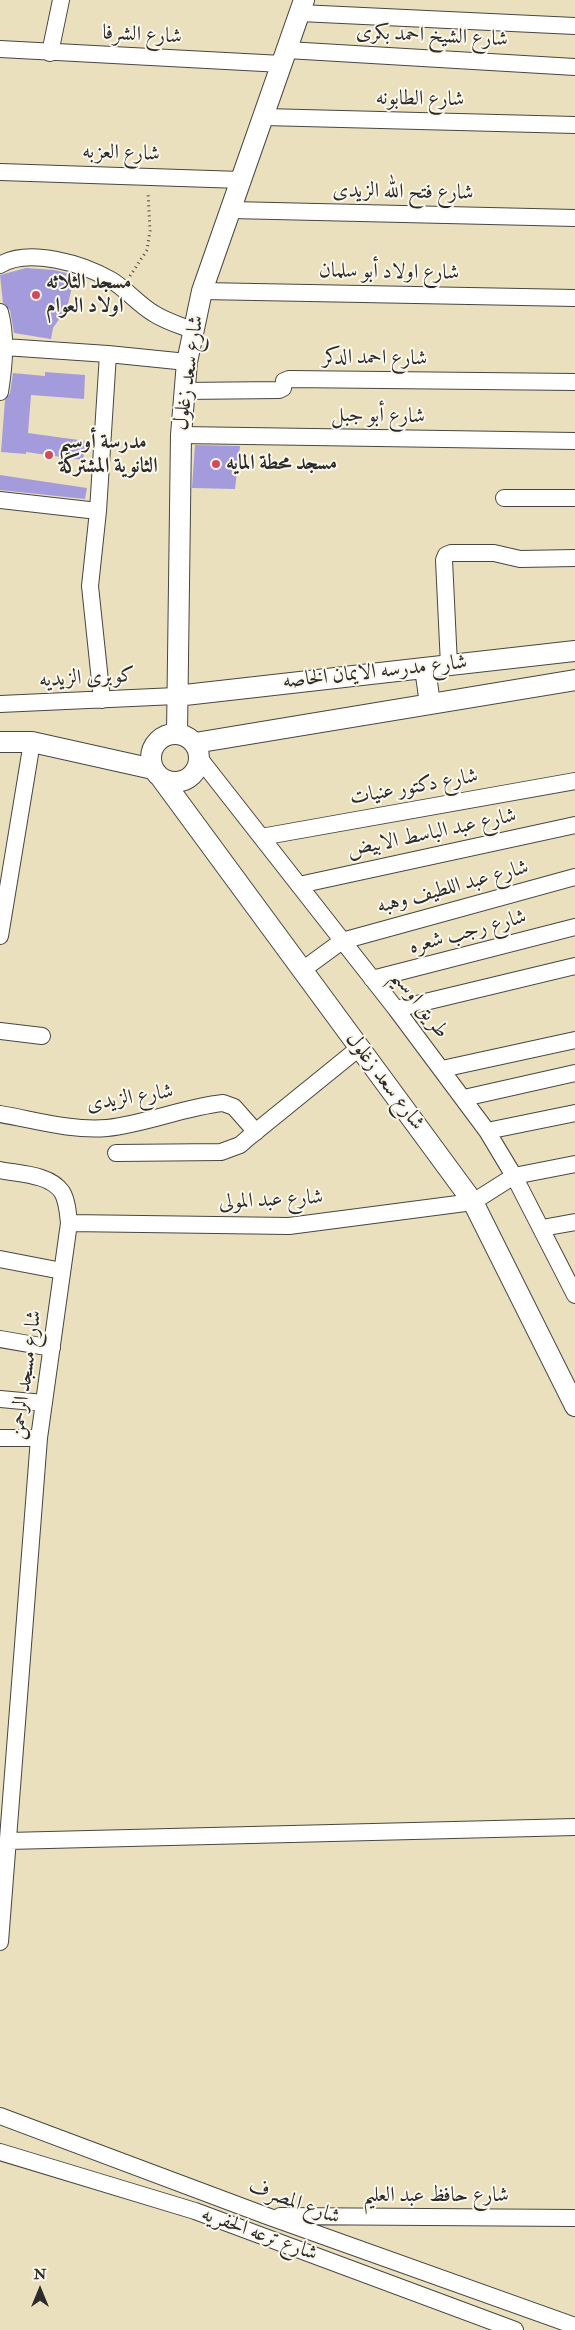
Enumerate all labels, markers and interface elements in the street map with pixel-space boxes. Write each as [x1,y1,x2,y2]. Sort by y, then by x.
street label: شارع الشيخ احمد بكرى [355,20,509,54]
street label: شارع الشرفا [102,21,182,51]
street label: شارع الطابونه [375,87,465,113]
street label: شارع العزبه [82,140,160,168]
street label: شارع فتح الله الزيدى [332,179,474,207]
street label: شارع اولاد أبو سلمان [319,259,459,287]
place label: مسجد الثلاثه اولاد العوام [46,270,131,320]
marker: مسجد الثلاثه اولاد العوام [30,289,42,301]
street label: شارع سعد زغلول [169,314,211,432]
street label: شارع احمد الدكر [323,345,427,373]
street label: شارع أبو جبل [331,404,425,430]
place label: مدرسة أوسيم الثانوية المشتركة [59,430,158,480]
marker: مدرسة أوسيم الثانوية المشتركة [43,449,55,461]
place label: مسجد محطة المايه [226,451,337,477]
marker: مسجد محطة المايه [210,458,222,470]
street label: شارع مدرسه الايمان الخاصه [282,651,468,695]
street label: كوبرى الزيديه [38,664,136,694]
street label: شارع دكتور عنيات [348,764,480,812]
street label: شارع عبد الباسط الابيض [345,804,519,864]
street label: شارع عبد اللطيف وهبه [374,856,532,920]
street label: شارع رجب شعره [407,905,529,961]
street label: طريق اوسيم [385,966,453,1044]
street label: شارع سعد زغلول [339,1028,429,1136]
street label: شارع الزيدى [85,1080,175,1118]
street label: شارع عبد المولى [218,1186,324,1216]
street label: شارع مسجد الرحمن [5,1309,49,1441]
street label: شارع المصرف [245,2175,343,2231]
street label: شارع حافظ عبد العليم [363,2183,509,2209]
street label: شارع ترعه الحفريه [198,2202,320,2268]
north arrow [15,2265,65,2315]
text: N [34,2266,46,2283]

